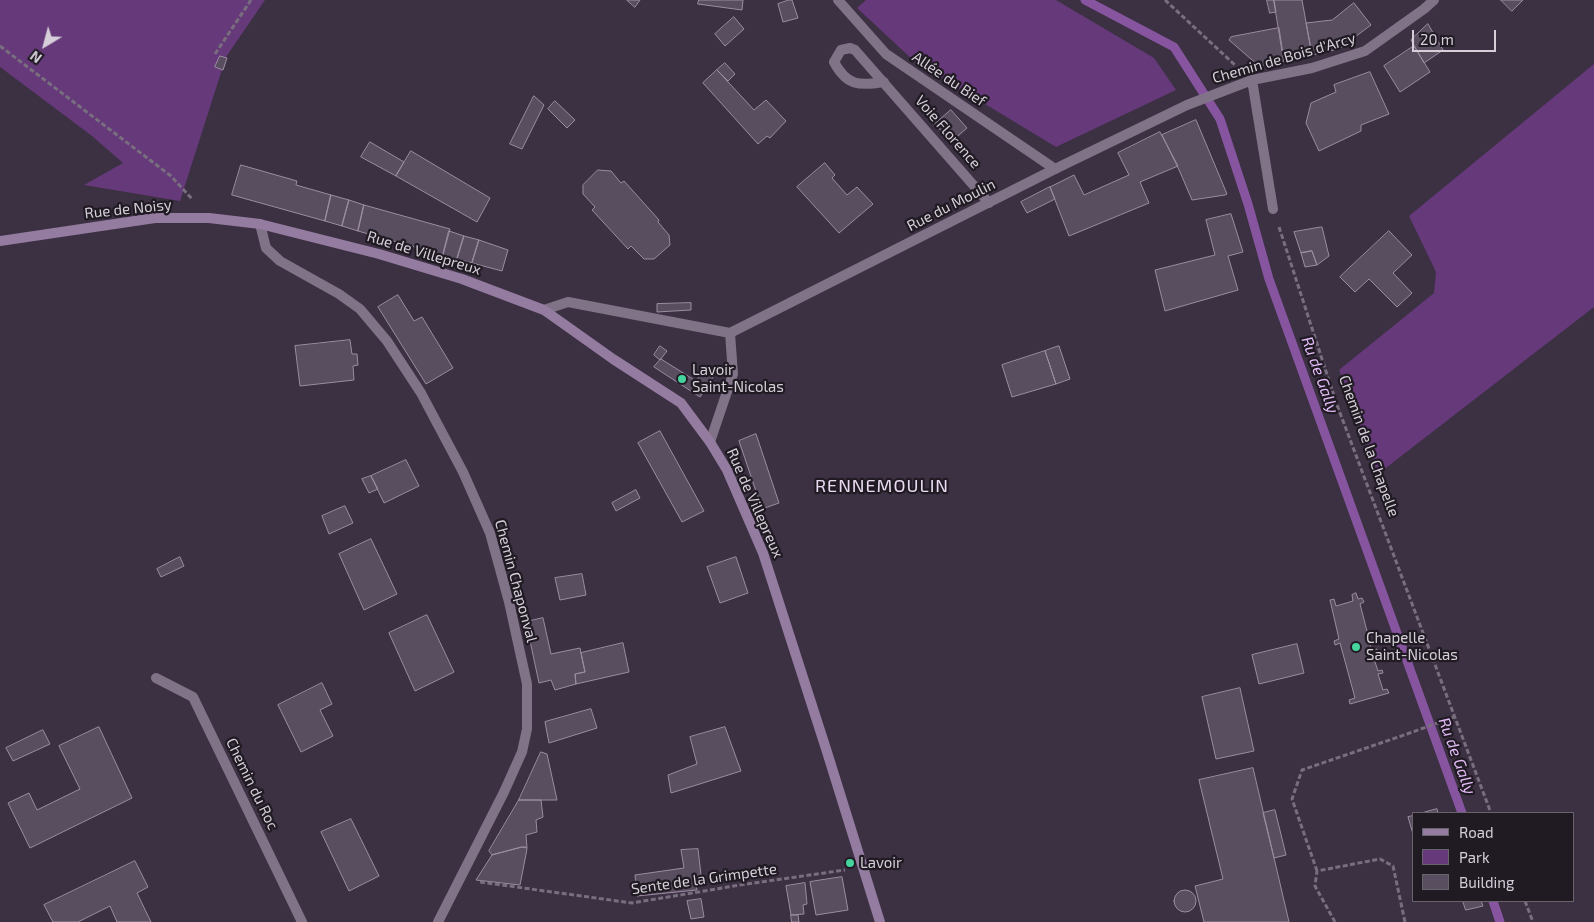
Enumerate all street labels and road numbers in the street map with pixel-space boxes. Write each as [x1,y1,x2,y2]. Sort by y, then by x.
street label: Chemin de Bois d'Arcy [1210,29,1358,87]
street label: Allée du Bief [909,48,989,110]
street label: Voie Florence [911,92,985,172]
street label: Rue du Moulin [904,175,998,235]
street label: Rue de Noisy [84,195,172,223]
street label: Rue de Villepreux [365,227,483,279]
street label: Chemin de la Chapelle [1335,373,1403,519]
street label: Rue de Villepreux [723,445,787,561]
street label: Chemin Chaponval [491,518,541,644]
street label: Chemin du Roc [222,735,282,833]
street label: Sente de la Grimpette [630,860,778,898]

